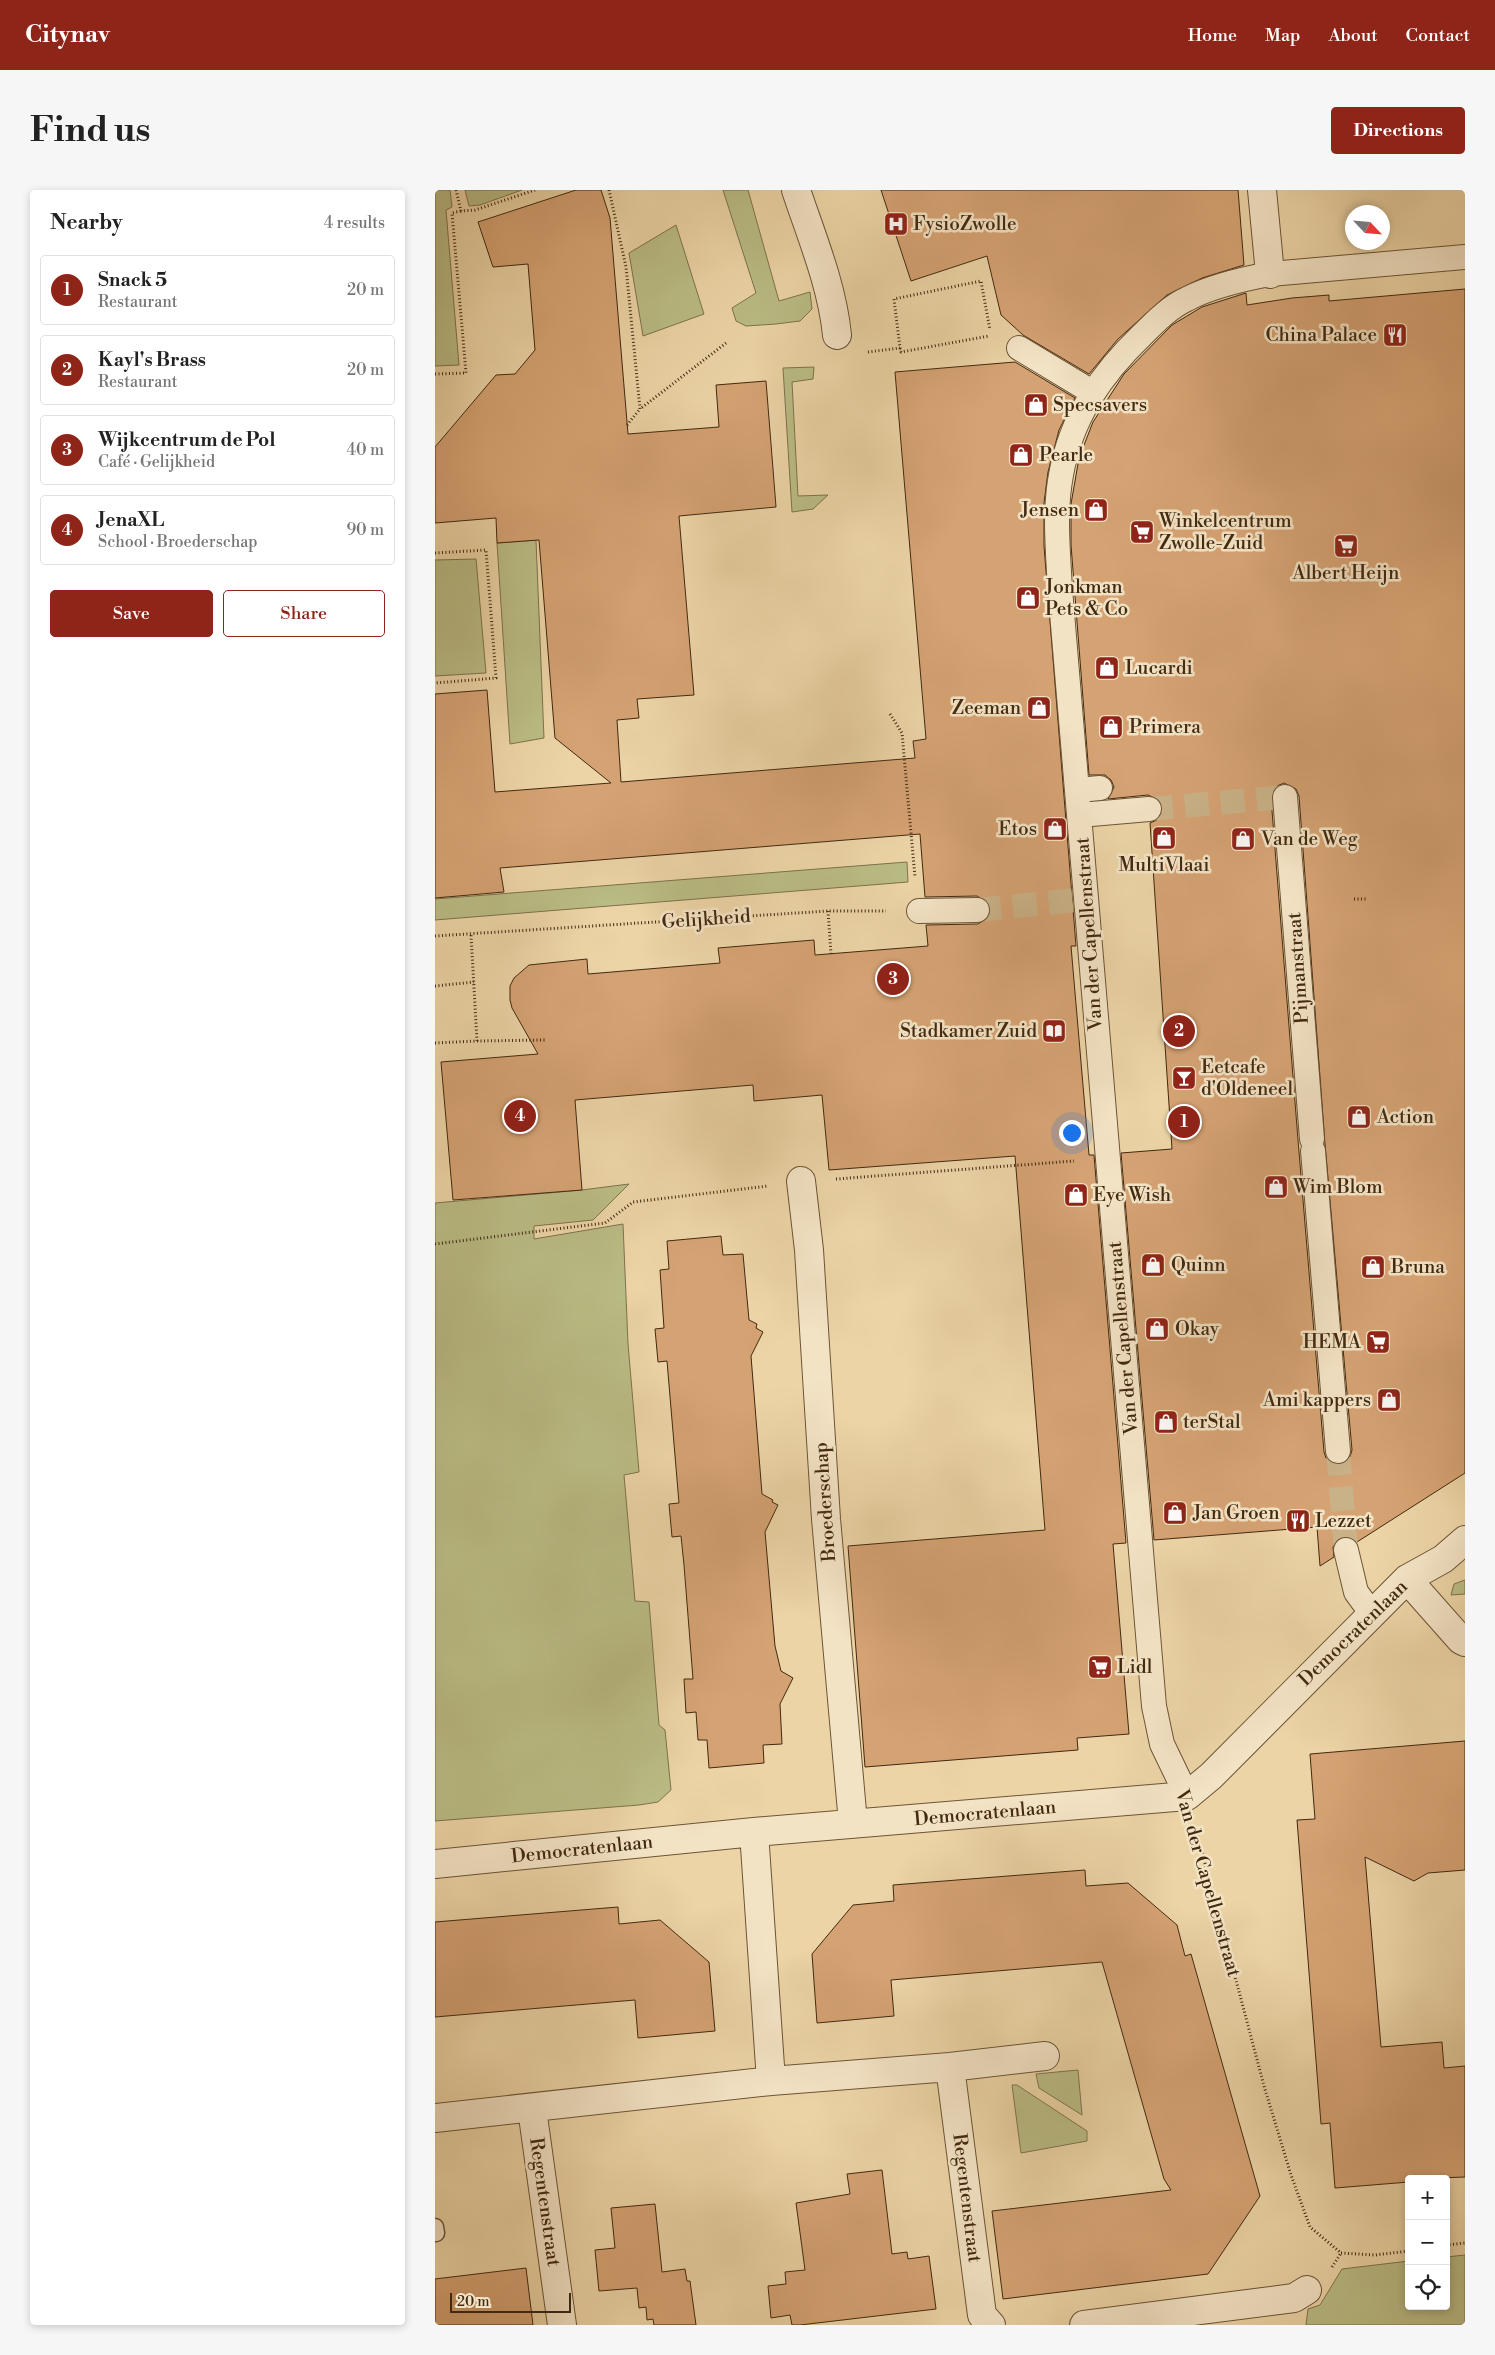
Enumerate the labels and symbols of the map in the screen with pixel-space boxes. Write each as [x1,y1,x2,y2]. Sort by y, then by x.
north arrow [1345,205,1390,250]
hospital icon: FysioZwolle [883,211,909,237]
place label: FysioZwolle [913,212,1016,236]
restaurant icon: China Palace [1382,322,1408,348]
place label: China Palace [1265,323,1377,347]
shop icon: Specsavers [1023,392,1049,418]
place label: Specsavers [1053,393,1147,417]
shop icon: Pearle [1008,442,1034,468]
place label: Pearle [1039,443,1093,467]
shop icon: Jensen [1083,497,1109,523]
place label: Jensen [1020,498,1079,522]
place label: Winkelcentrum Zwolle-Zuid [1158,509,1292,555]
supermarket icon: Winkelcentrum Zwolle-Zuid [1129,519,1155,545]
supermarket icon: Albert Heijn [1333,533,1359,559]
place label: Albert Heijn [1292,561,1399,585]
place label: Jonkman Pets & Co [1044,575,1128,621]
shop icon: Jonkman Pets & Co [1015,585,1041,611]
shop icon: Lucardi [1094,655,1120,681]
place label: Lucardi [1125,656,1193,680]
shop icon: Zeeman [1026,695,1052,721]
place label: Zeeman [952,696,1021,720]
shop icon: Primera [1098,714,1124,740]
place label: Primera [1129,715,1201,739]
shop icon: Etos [1042,816,1068,842]
place label: Etos [998,817,1037,841]
shop icon: MultiVlaai [1151,825,1177,851]
shop icon: Van de Weg [1230,826,1256,852]
place label: Van de Weg [1260,827,1358,851]
street label: Van der Capellenstraat [1070,836,1108,1033]
place label: MultiVlaai [1119,853,1209,877]
street label: Gelijkheid [661,904,752,934]
street label: Pijmanstraat [1282,911,1314,1025]
pin: 3 [877,960,909,998]
pin: 2 [1163,1012,1195,1050]
library icon: Stadkamer Zuid [1041,1018,1067,1044]
place label: Stadkamer Zuid [900,1019,1037,1043]
place label: Eetcafe d'Oldeneel [1201,1055,1293,1101]
bar icon: Eetcafe d'Oldeneel [1171,1065,1197,1091]
pin: 4 [504,1097,536,1135]
pin: 1 [1168,1103,1200,1141]
shop icon: Action [1346,1104,1372,1130]
place label: Action [1376,1105,1434,1129]
your location [1059,1120,1085,1146]
shop icon: Wim Blom [1263,1174,1289,1200]
place label: Wim Blom [1292,1175,1383,1199]
shop icon: Eye Wish [1063,1182,1089,1208]
place label: Eye Wish [1093,1183,1171,1207]
street label: Van der Capellenstraat [1103,1240,1143,1437]
shop icon: Quinn [1140,1252,1166,1278]
place label: Quinn [1171,1253,1226,1277]
shop icon: Bruna [1360,1254,1386,1280]
place label: Bruna [1390,1255,1445,1279]
shop icon: Okay [1144,1316,1170,1342]
place label: Okay [1175,1317,1220,1341]
supermarket icon: HEMA [1365,1329,1391,1355]
place label: HEMA [1303,1330,1362,1354]
shop icon: Ami kappers [1376,1387,1402,1413]
place label: Ami kappers [1262,1388,1371,1412]
shop icon: terStal [1153,1409,1179,1435]
place label: terStal [1183,1410,1241,1434]
street label: Broederschap [809,1441,841,1564]
shop icon: Jan Groen [1162,1500,1188,1526]
place label: Jan Groen [1192,1501,1280,1525]
restaurant icon: Lezzet [1285,1508,1311,1534]
place label: Lezzet [1315,1509,1372,1533]
street label: Democratenlaan [1293,1575,1413,1691]
supermarket icon: Lidl [1087,1654,1113,1680]
place label: Lidl [1117,1655,1153,1679]
street label: Van der Capellenstraat [1169,1785,1246,1980]
street label: Democratenlaan [913,1795,1057,1831]
street label: Democratenlaan [510,1830,654,1868]
street label: Regentenstraat [947,2132,987,2264]
street label: Regentenstraat [524,2136,566,2268]
scale bar [450,2290,571,2313]

